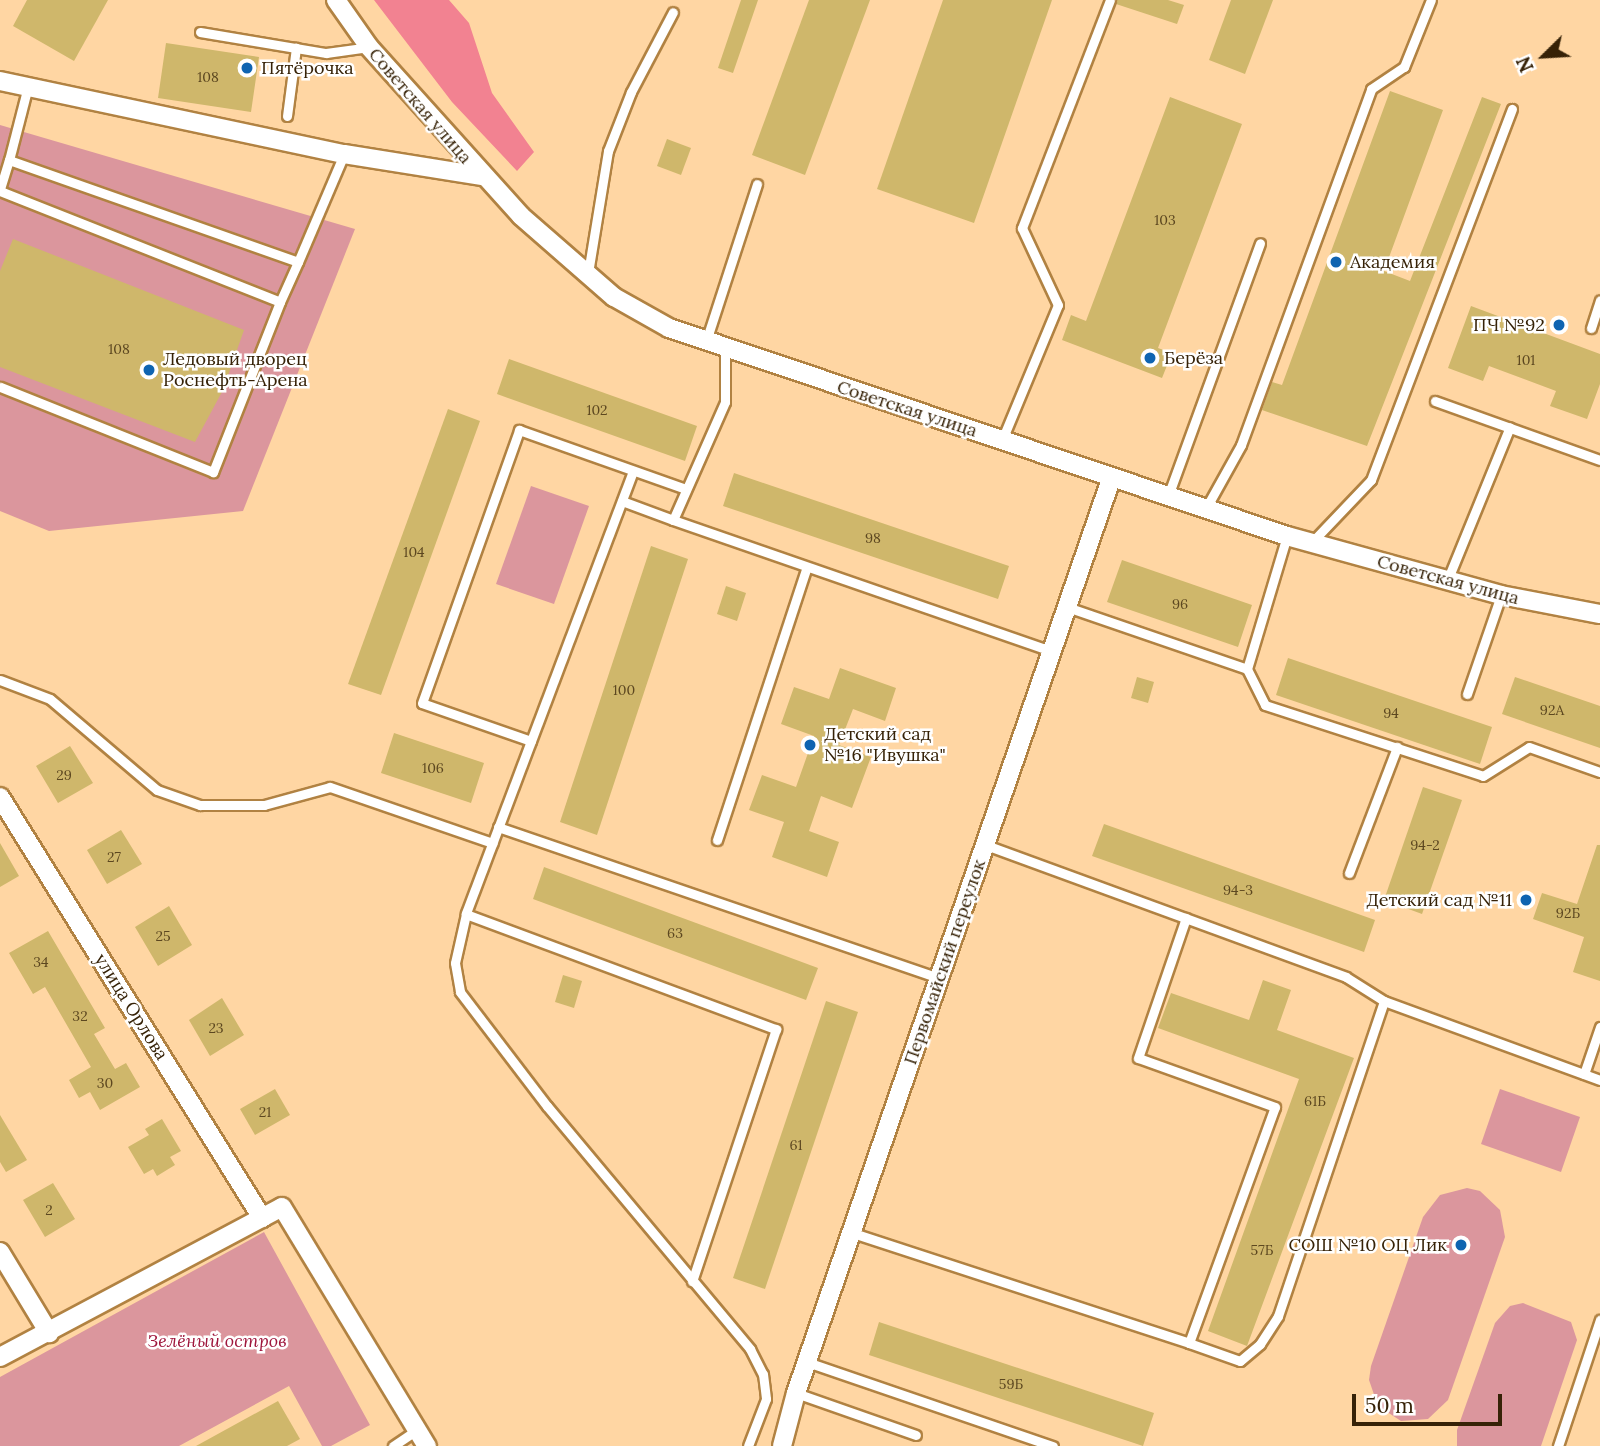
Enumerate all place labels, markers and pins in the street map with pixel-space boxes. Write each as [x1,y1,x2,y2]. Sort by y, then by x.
place label: Пятёрочка [261,57,353,79]
marker: Пятёрочка [239,60,255,76]
place label: Академия [1350,251,1435,273]
marker: Академия [1328,254,1344,270]
place label: ПЧ №92 [1473,314,1545,336]
marker: ПЧ №92 [1551,317,1567,333]
place label: Берёза [1164,347,1223,369]
place label: Ледовый дворец Роснефть-Арена [163,349,308,392]
marker: Берёза [1142,350,1158,366]
marker: Ледовый дворец Роснефть-Арена [141,362,157,378]
place label: Детский сад №16 "Ивушка" [824,724,946,766]
marker: Детский сад №16 "Ивушка" [802,737,818,753]
place label: Детский сад №11 [1366,889,1512,911]
marker: Детский сад №11 [1518,892,1534,908]
place label: СОШ №10 ОЦ Лик [1288,1234,1447,1256]
marker: СОШ №10 ОЦ Лик [1453,1237,1469,1253]

